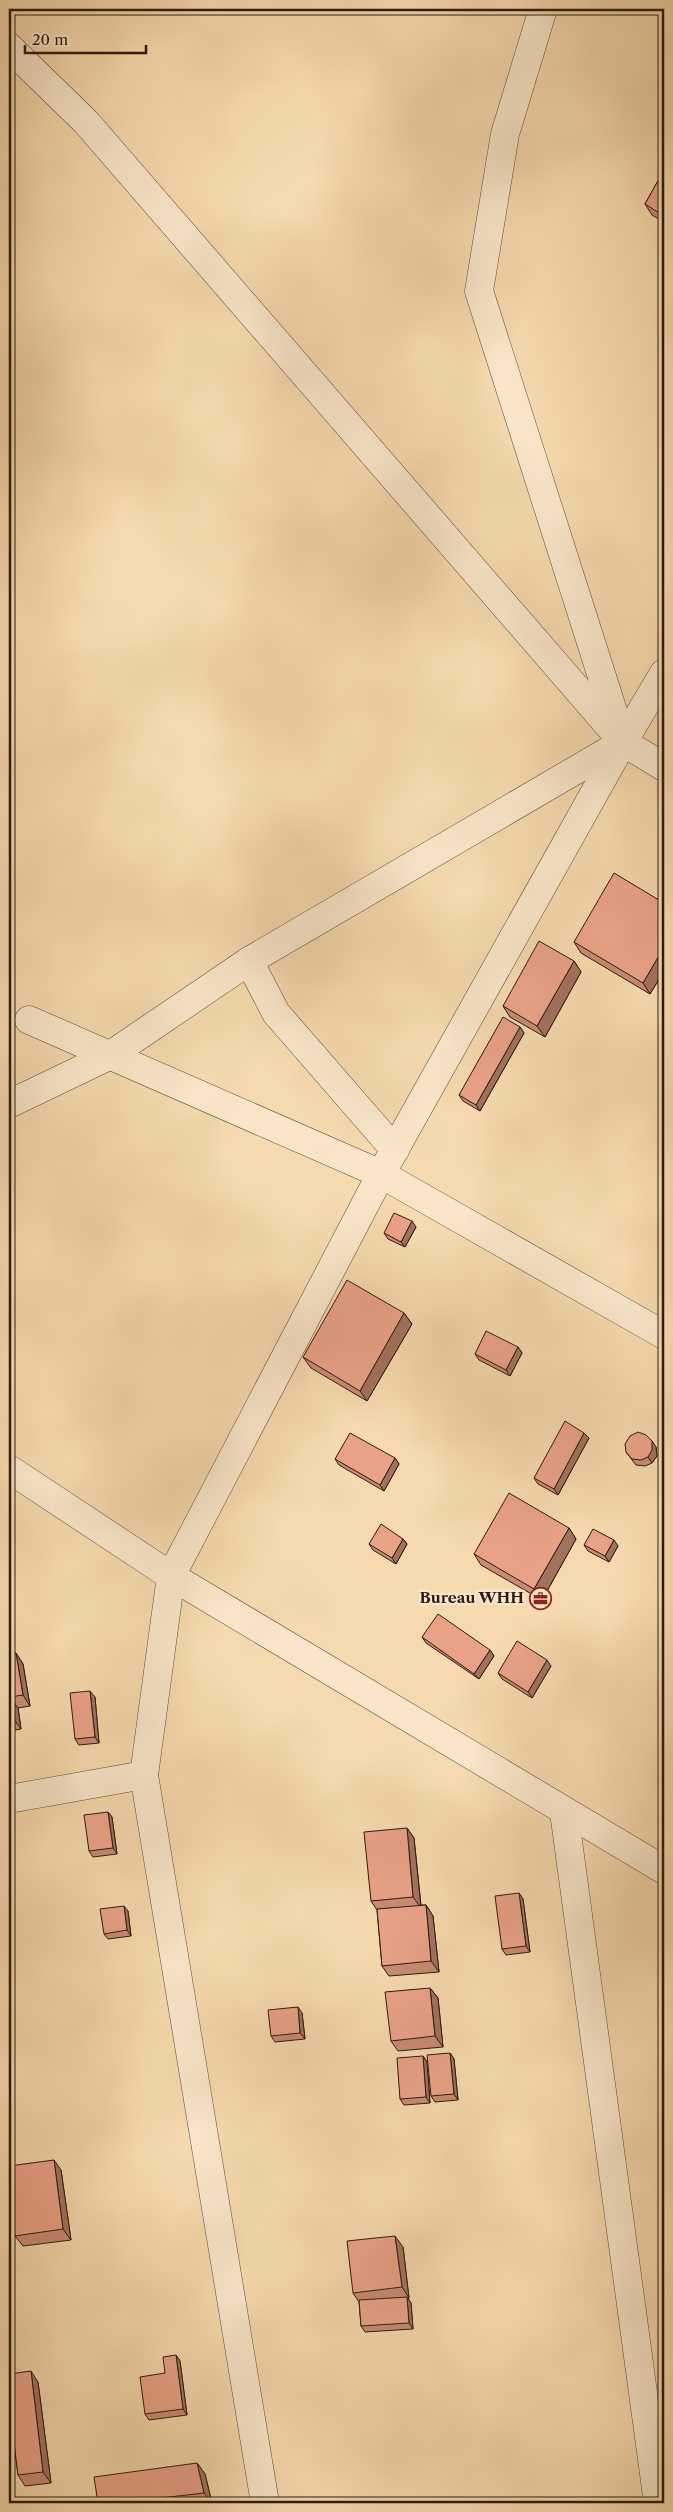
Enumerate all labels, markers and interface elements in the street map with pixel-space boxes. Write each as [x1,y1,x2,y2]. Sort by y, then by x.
scale bar [25,22,146,54]
text: 20 m [32,30,68,49]
office icon: Bureau WHH [528,1586,552,1610]
place label: Bureau WHH [420,1588,524,1607]

